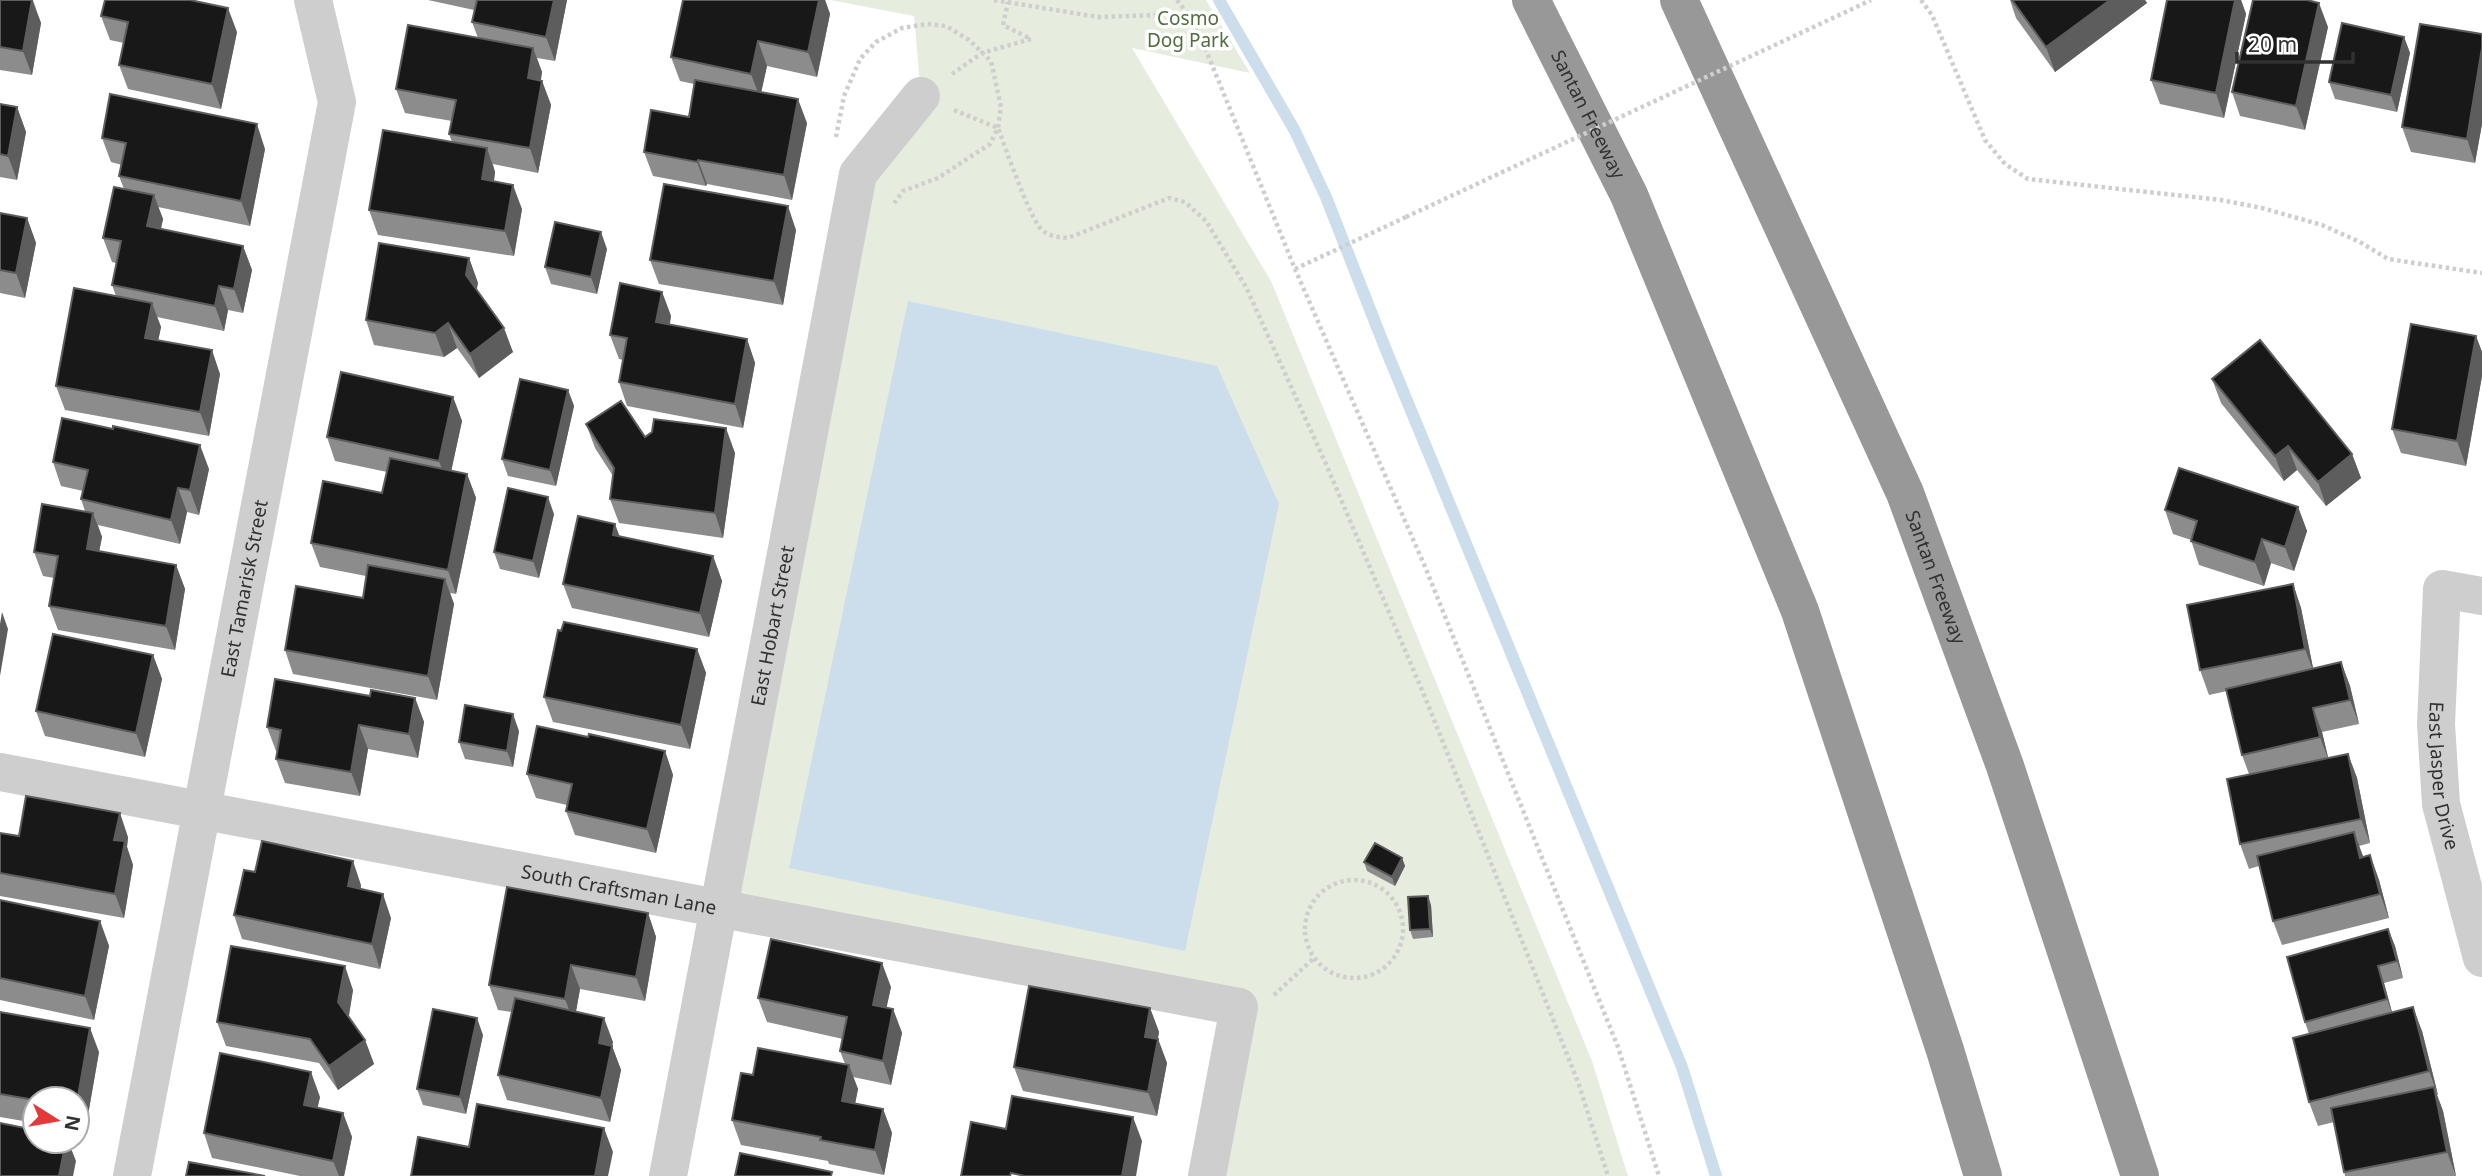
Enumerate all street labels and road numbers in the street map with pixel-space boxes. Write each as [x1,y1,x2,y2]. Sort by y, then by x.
street label: Santan Freeway [1545,46,1632,183]
street label: East Tamarisk Street [214,497,274,680]
street label: Santan Freeway [1899,507,1972,648]
street label: East Hobart Street [744,543,800,708]
street label: East Jasper Drive [2423,701,2466,853]
street label: South Craftsman Lane [519,858,719,921]

